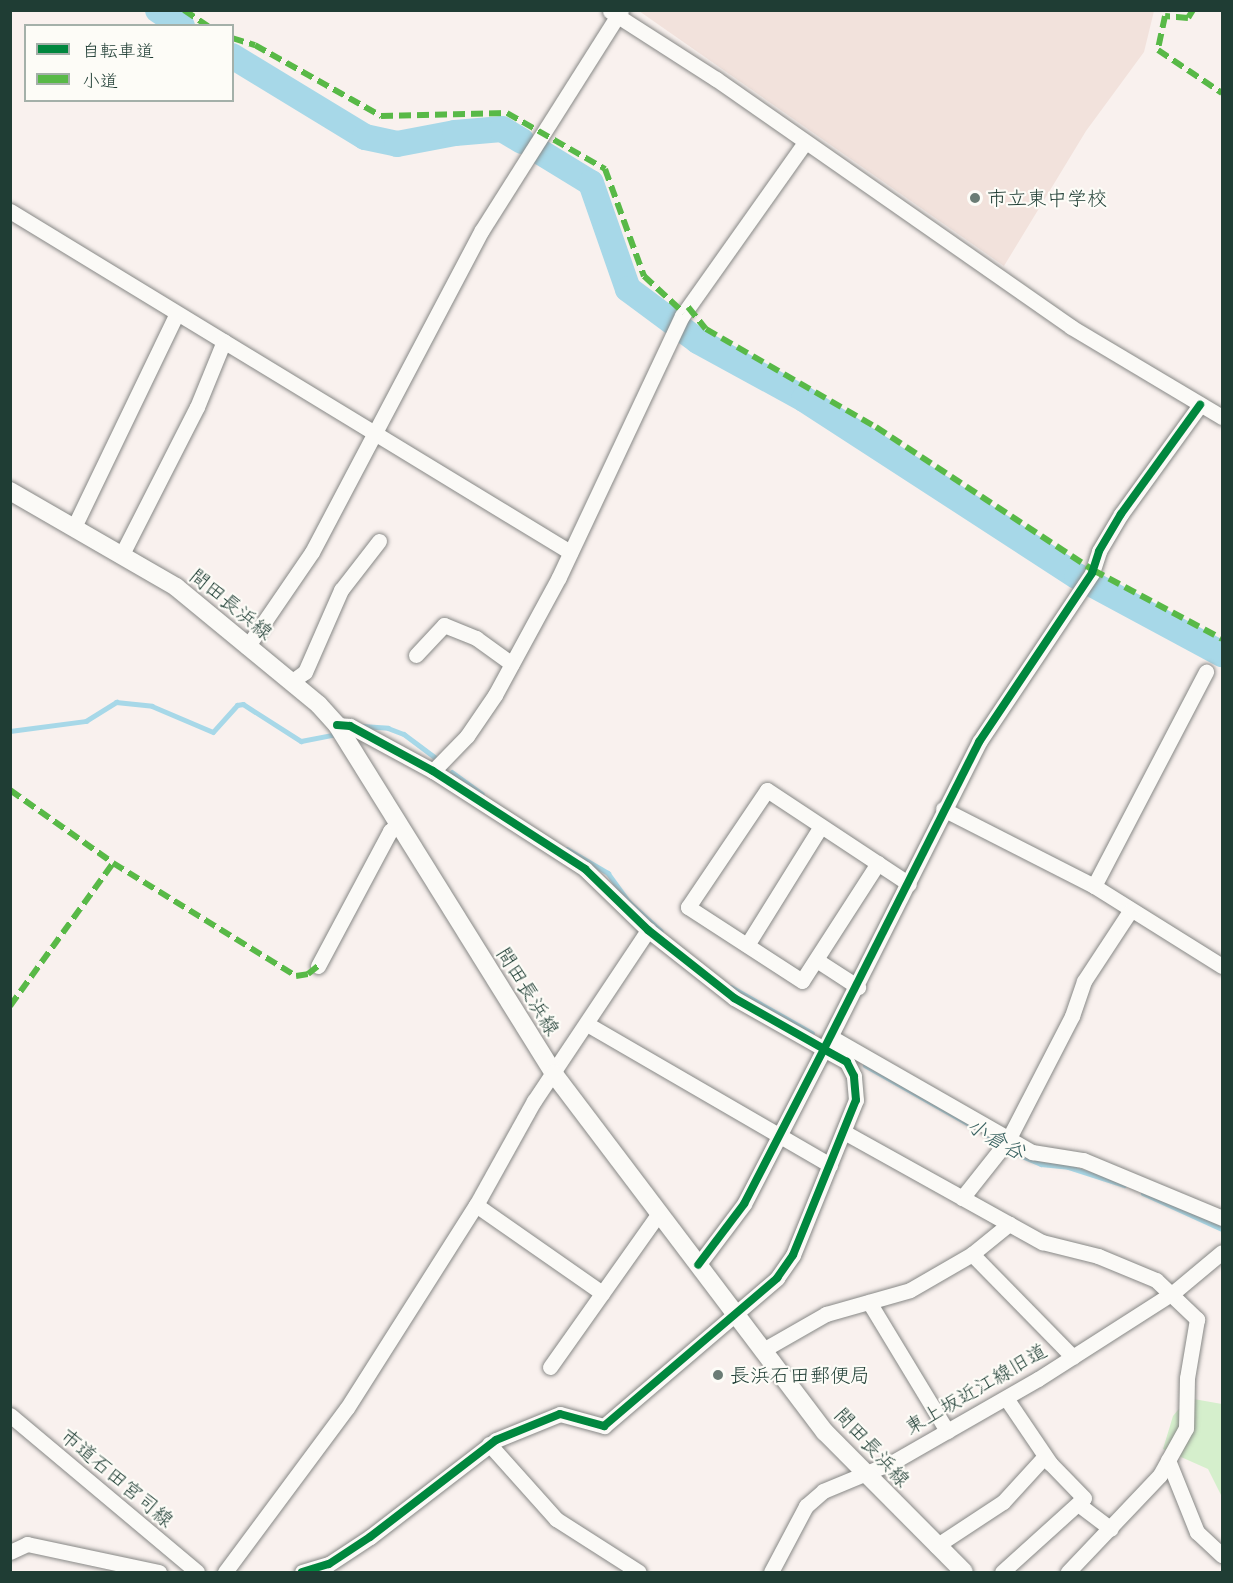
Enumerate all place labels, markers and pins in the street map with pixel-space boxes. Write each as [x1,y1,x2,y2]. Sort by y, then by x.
place label: 市立東中学校 [987,186,1107,210]
marker: 市立東中学校 [968,191,982,205]
place label: 長浜石田郵便局 [730,1363,870,1387]
marker: 長浜石田郵便局 [711,1368,725,1382]

